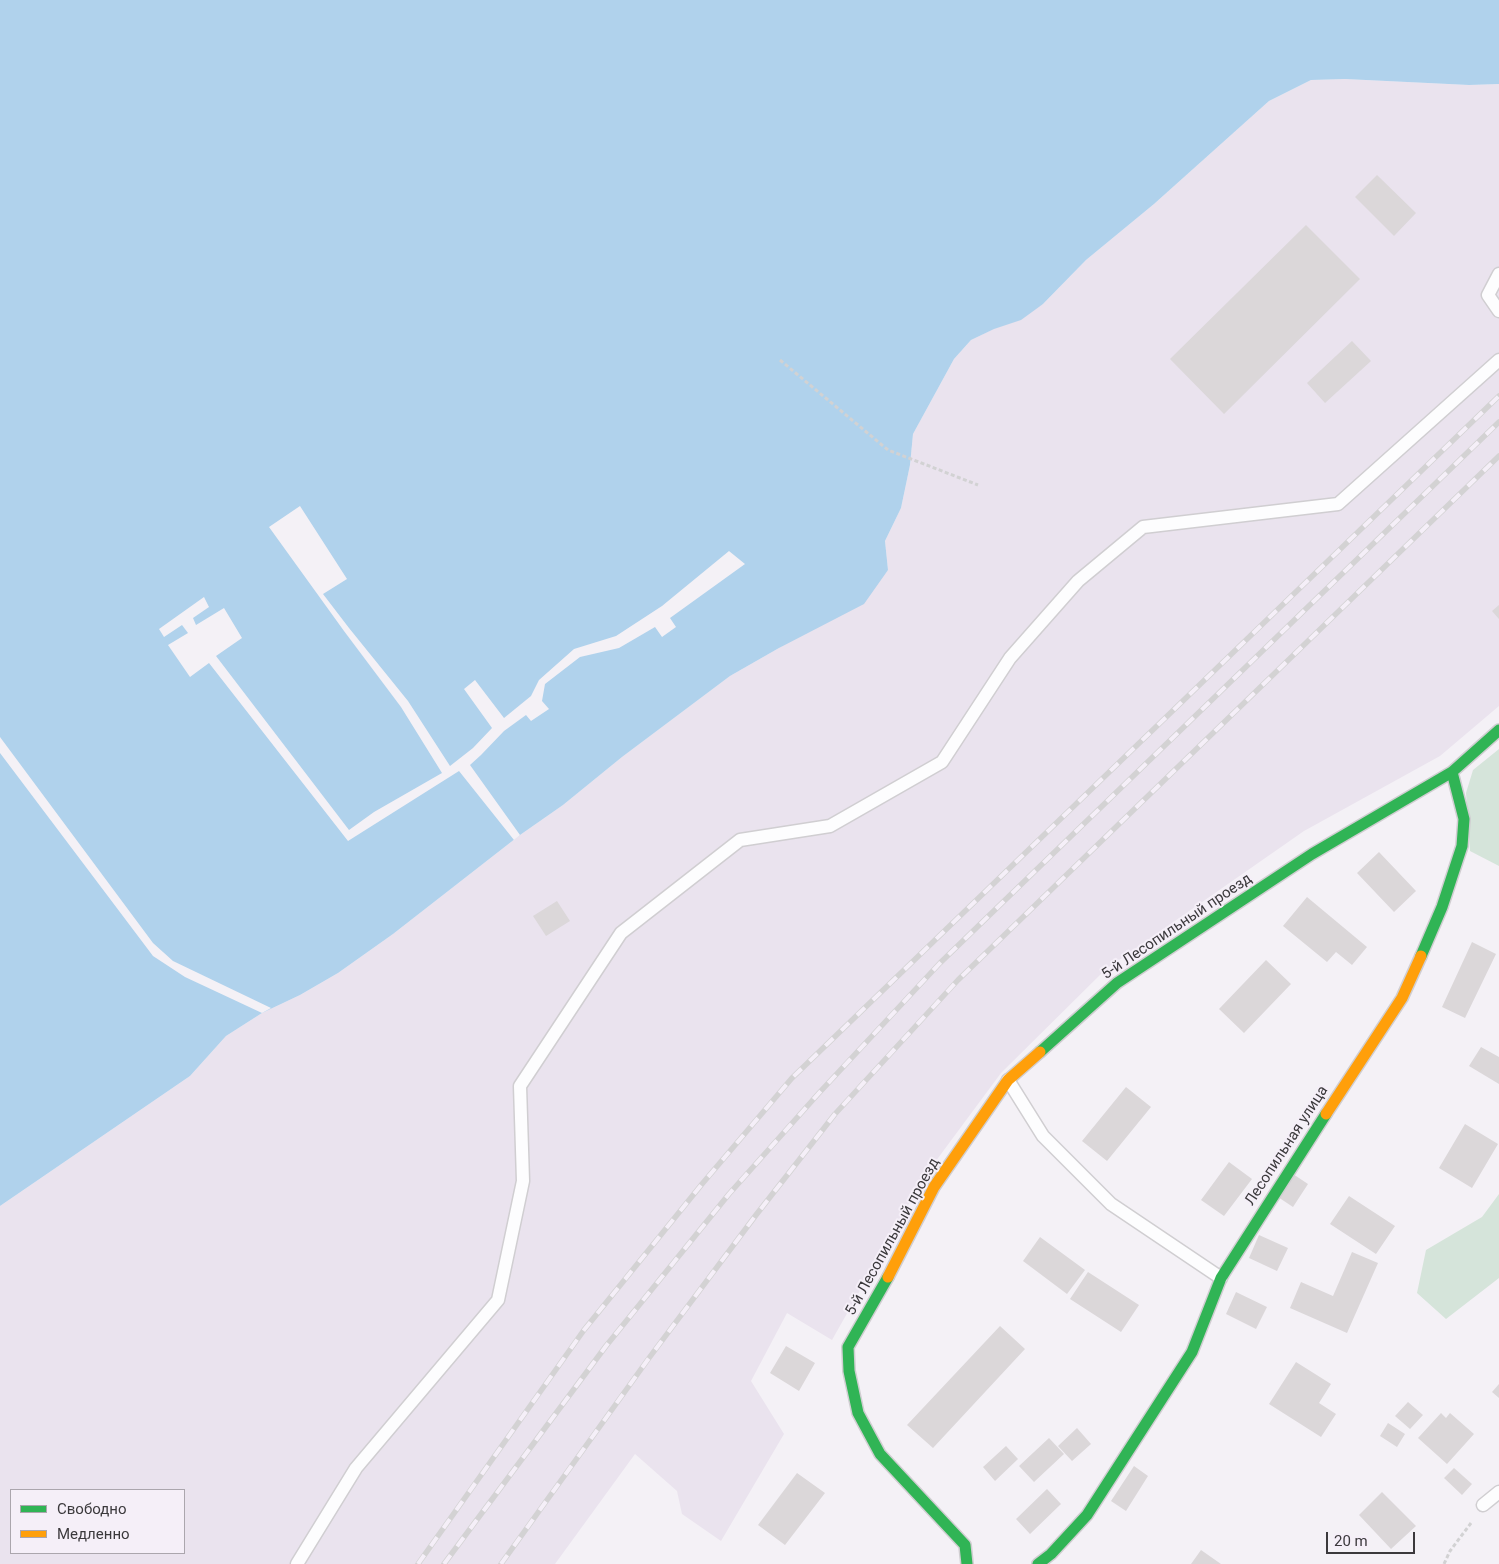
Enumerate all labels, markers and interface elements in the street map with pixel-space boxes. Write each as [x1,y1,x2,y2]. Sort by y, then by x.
street label: 5-й Лесопильный проезд [1099,870,1255,984]
street label: Лесопильная улица [1242,1083,1332,1209]
street label: 5-й Лесопильный проезд [842,1155,944,1319]
legend [10,1489,185,1554]
text: Свободно [57,1500,126,1518]
scale bar [1329,1522,1418,1554]
text: Медленно [57,1525,130,1543]
text: 20 m [1334,1532,1368,1550]

